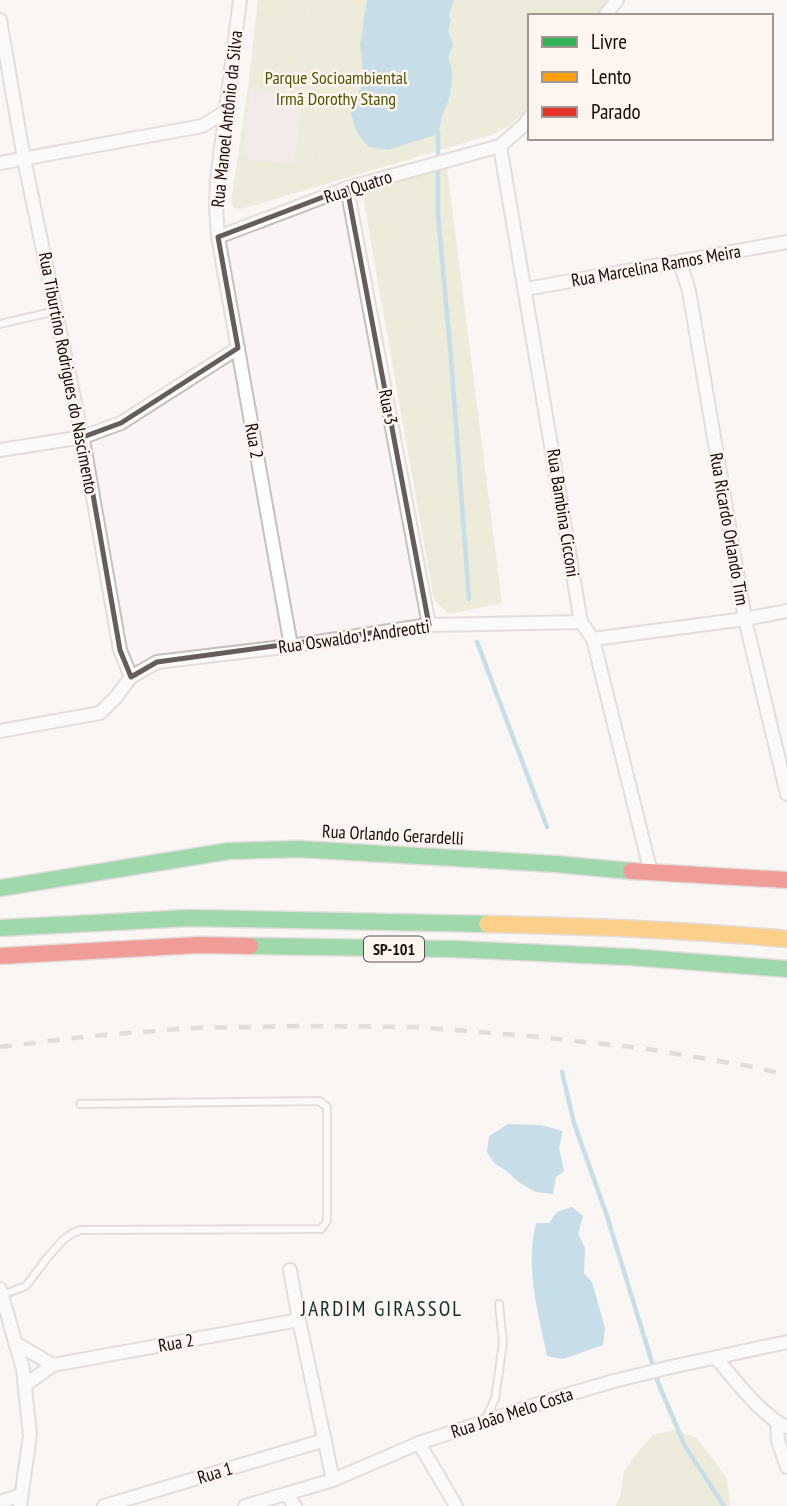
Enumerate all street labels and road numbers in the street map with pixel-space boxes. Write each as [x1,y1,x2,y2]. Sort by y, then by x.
street label: Rua Manoel Antônio da Silva [206,29,247,209]
street label: Rua Quatro [321,165,395,208]
street label: Rua Marcelina Ramos Meira [569,239,743,292]
street label: Rua Tiburtino Rodrigues do Nascimento [34,250,103,496]
street label: Rua 3 [374,387,403,427]
street label: Rua 2 [240,421,269,460]
street label: Rua Bambina Cicconi [542,447,585,579]
street label: Rua Ricardo Orlando Tim [705,451,754,607]
street label: Rua Oswaldo J. Andreotti [277,615,431,659]
street label: Rua Orlando Gerardelli [322,819,464,850]
road number: SP-101 [364,937,424,962]
street label: Rua 2 [156,1328,195,1357]
street label: Rua João Melo Costa [448,1382,576,1443]
street label: Rua 1 [194,1456,235,1489]

